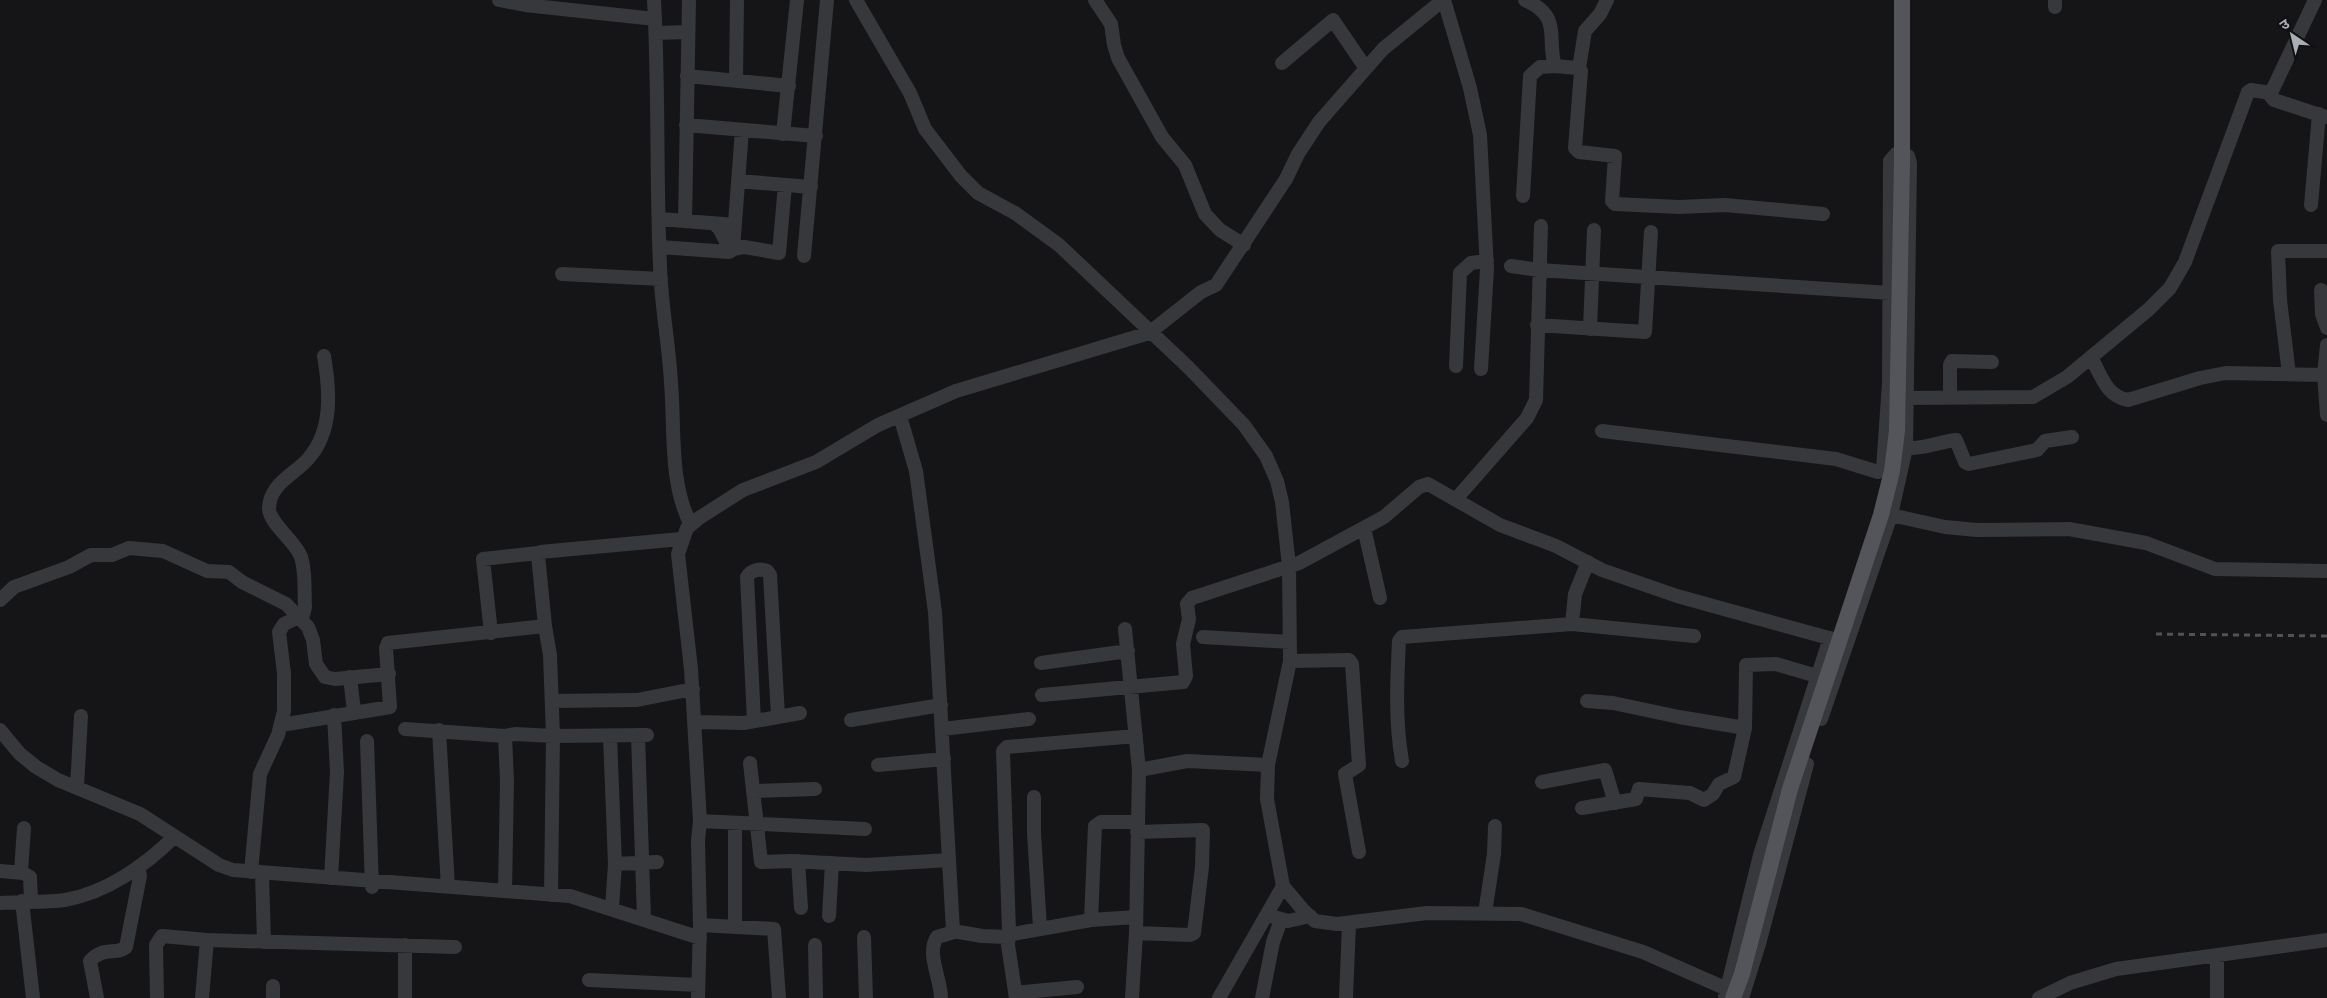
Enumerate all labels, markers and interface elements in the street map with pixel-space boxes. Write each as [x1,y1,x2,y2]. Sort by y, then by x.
north arrow [2267,10,2317,60]
text: उ [2277,16,2294,35]

